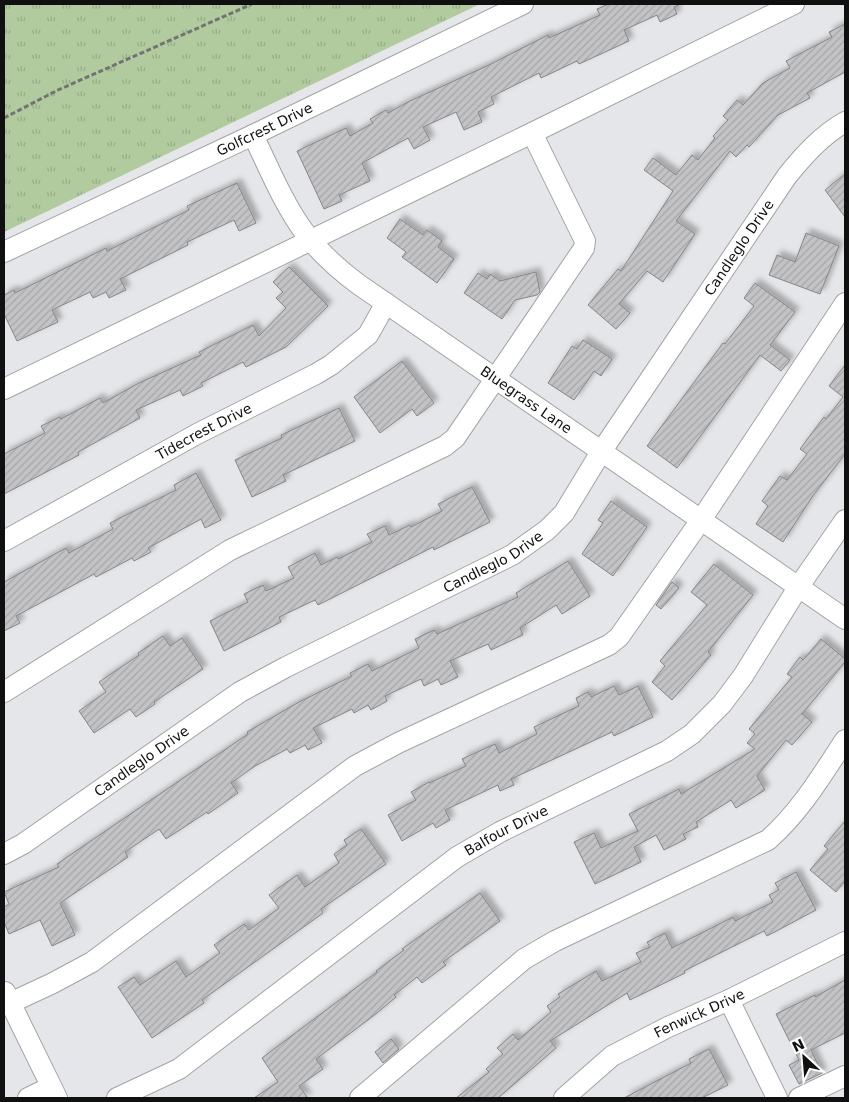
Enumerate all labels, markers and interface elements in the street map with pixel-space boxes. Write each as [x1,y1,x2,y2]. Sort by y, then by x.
street label: Golfcrest Drive [214,99,315,159]
street label: Candleglo Drive [701,197,777,298]
street label: Bluegrass Lane [477,363,575,437]
street label: Tidecrest Drive [152,400,254,464]
street label: Candleglo Drive [440,528,546,596]
street label: Candleglo Drive [91,722,192,800]
street label: Balfour Drive [462,802,550,859]
street label: Fenwick Drive [651,986,747,1041]
north arrow [779,1032,829,1082]
text: N [790,1036,807,1055]

